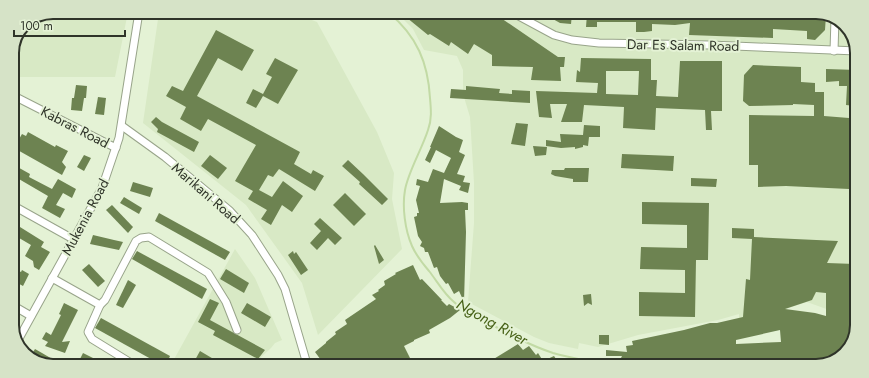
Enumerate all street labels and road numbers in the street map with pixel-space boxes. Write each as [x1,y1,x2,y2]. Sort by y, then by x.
street label: Dar Es Salam Road [627,34,739,56]
street label: Kabras Road [37,101,113,153]
street label: Marikani Road [167,158,245,228]
street label: Mukenia Road [56,175,114,259]

